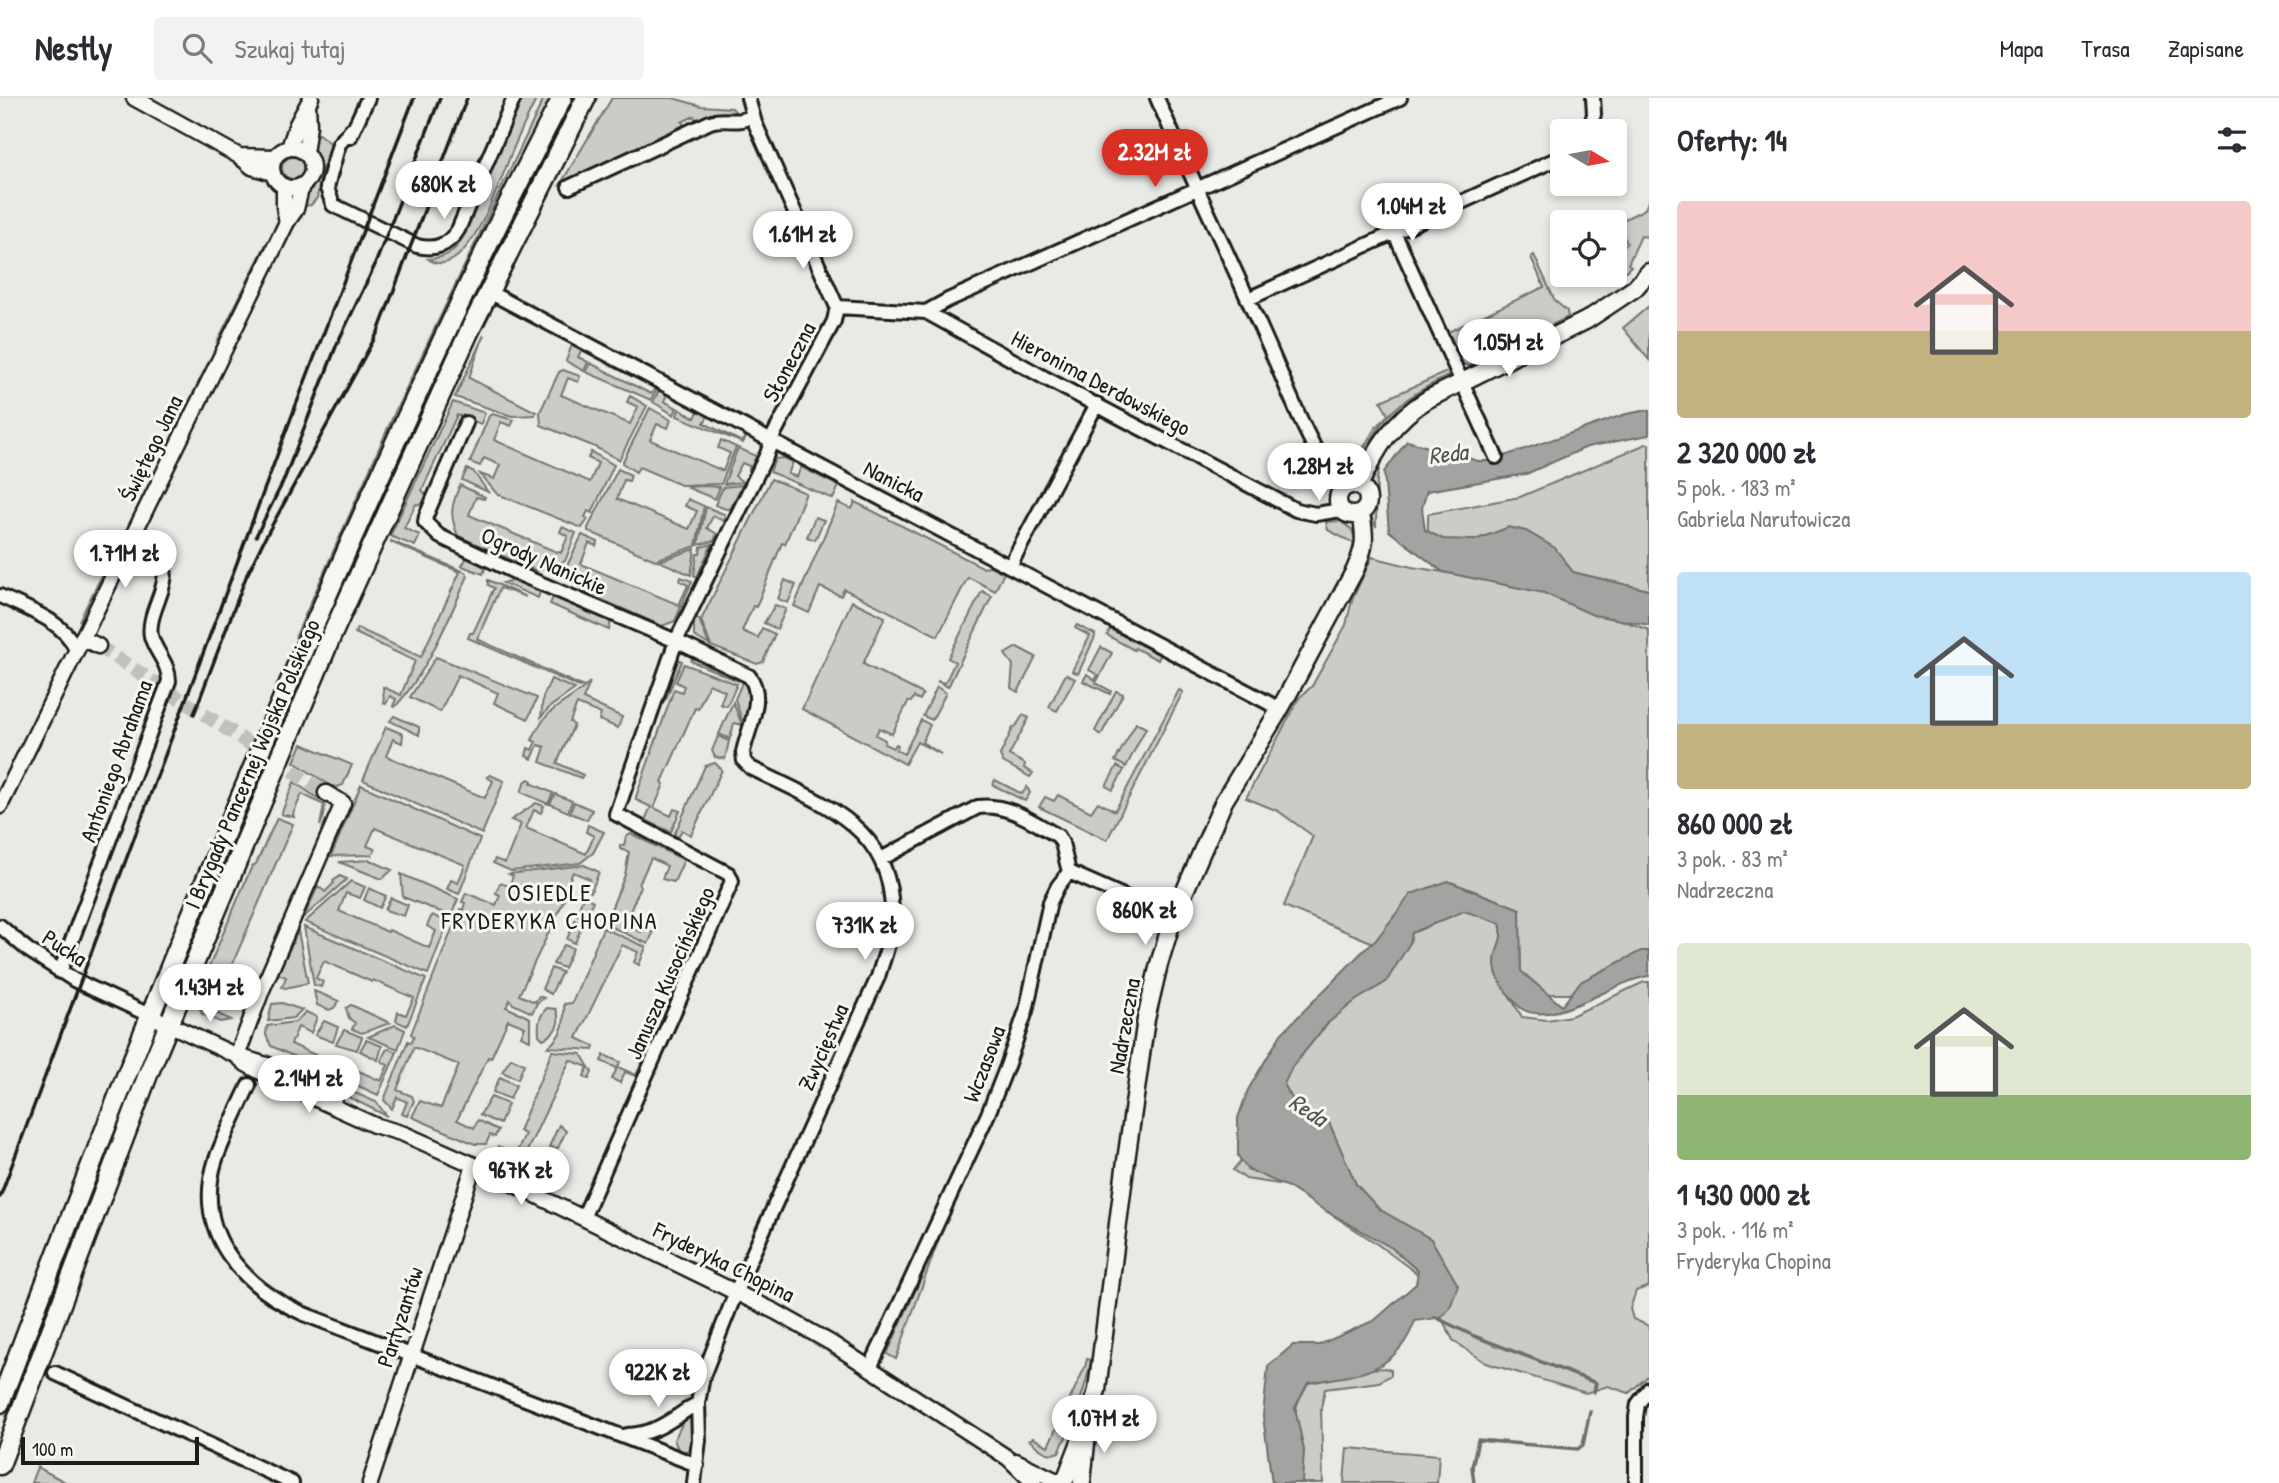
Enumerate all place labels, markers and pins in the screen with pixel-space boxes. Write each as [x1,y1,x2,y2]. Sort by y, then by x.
pin: 2.32M zł [1083,130,1227,189]
pin: 680K zł [379,162,509,221]
pin: 1.04M zł [1340,184,1484,243]
pin: 1.61M zł [731,212,875,271]
pin: 1.05M zł [1437,320,1581,379]
pin: 1.28M zł [1247,444,1391,503]
pin: 1.71M zł [53,531,197,590]
pin: 860K zł [1080,888,1210,947]
pin: 731K zł [800,902,930,962]
pin: 1.43M zł [138,964,282,1024]
pin: 2.14M zł [237,1056,381,1115]
pin: 967K zł [456,1148,586,1207]
pin: 922K zł [593,1350,723,1409]
pin: 1.07M zł [1032,1396,1176,1455]

